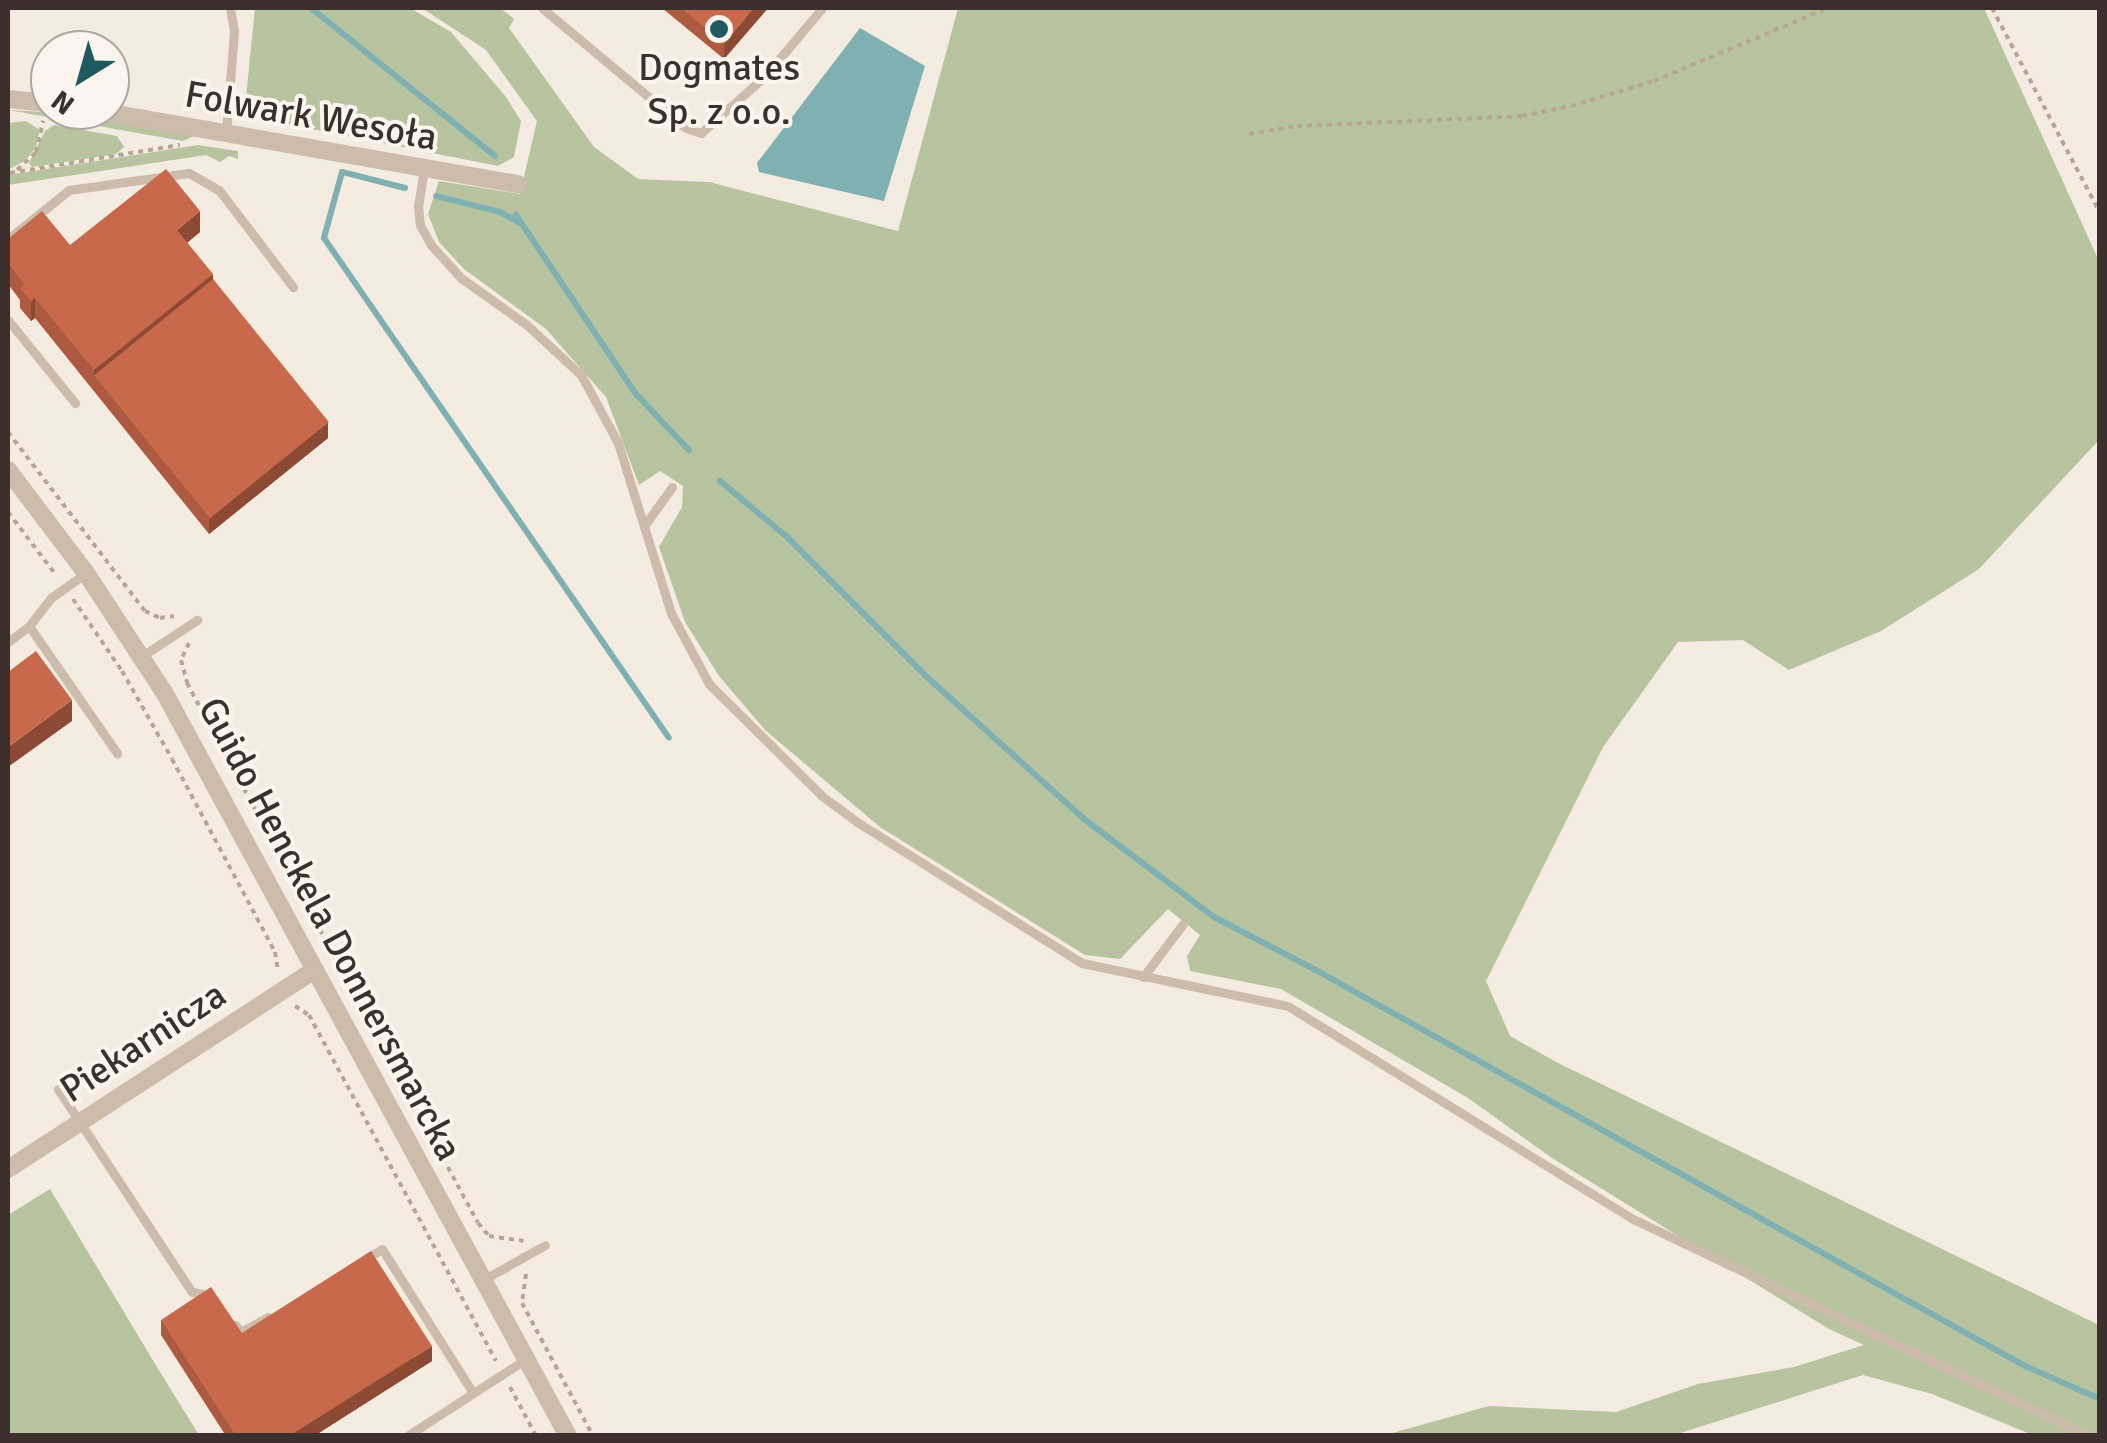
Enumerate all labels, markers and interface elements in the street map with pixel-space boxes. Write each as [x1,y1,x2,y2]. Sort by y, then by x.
marker: Dogmates Sp. z o.o. [708,18,730,40]
north arrow [30,30,130,130]
place label: Dogmates Sp. z o.o. [638,45,800,134]
street label: Folwark Wesoła [181,71,441,161]
text: N [45,83,81,122]
street label: Guido Henckela Donnersmarcka [188,690,472,1168]
street label: Piekarnicza [52,972,234,1112]

